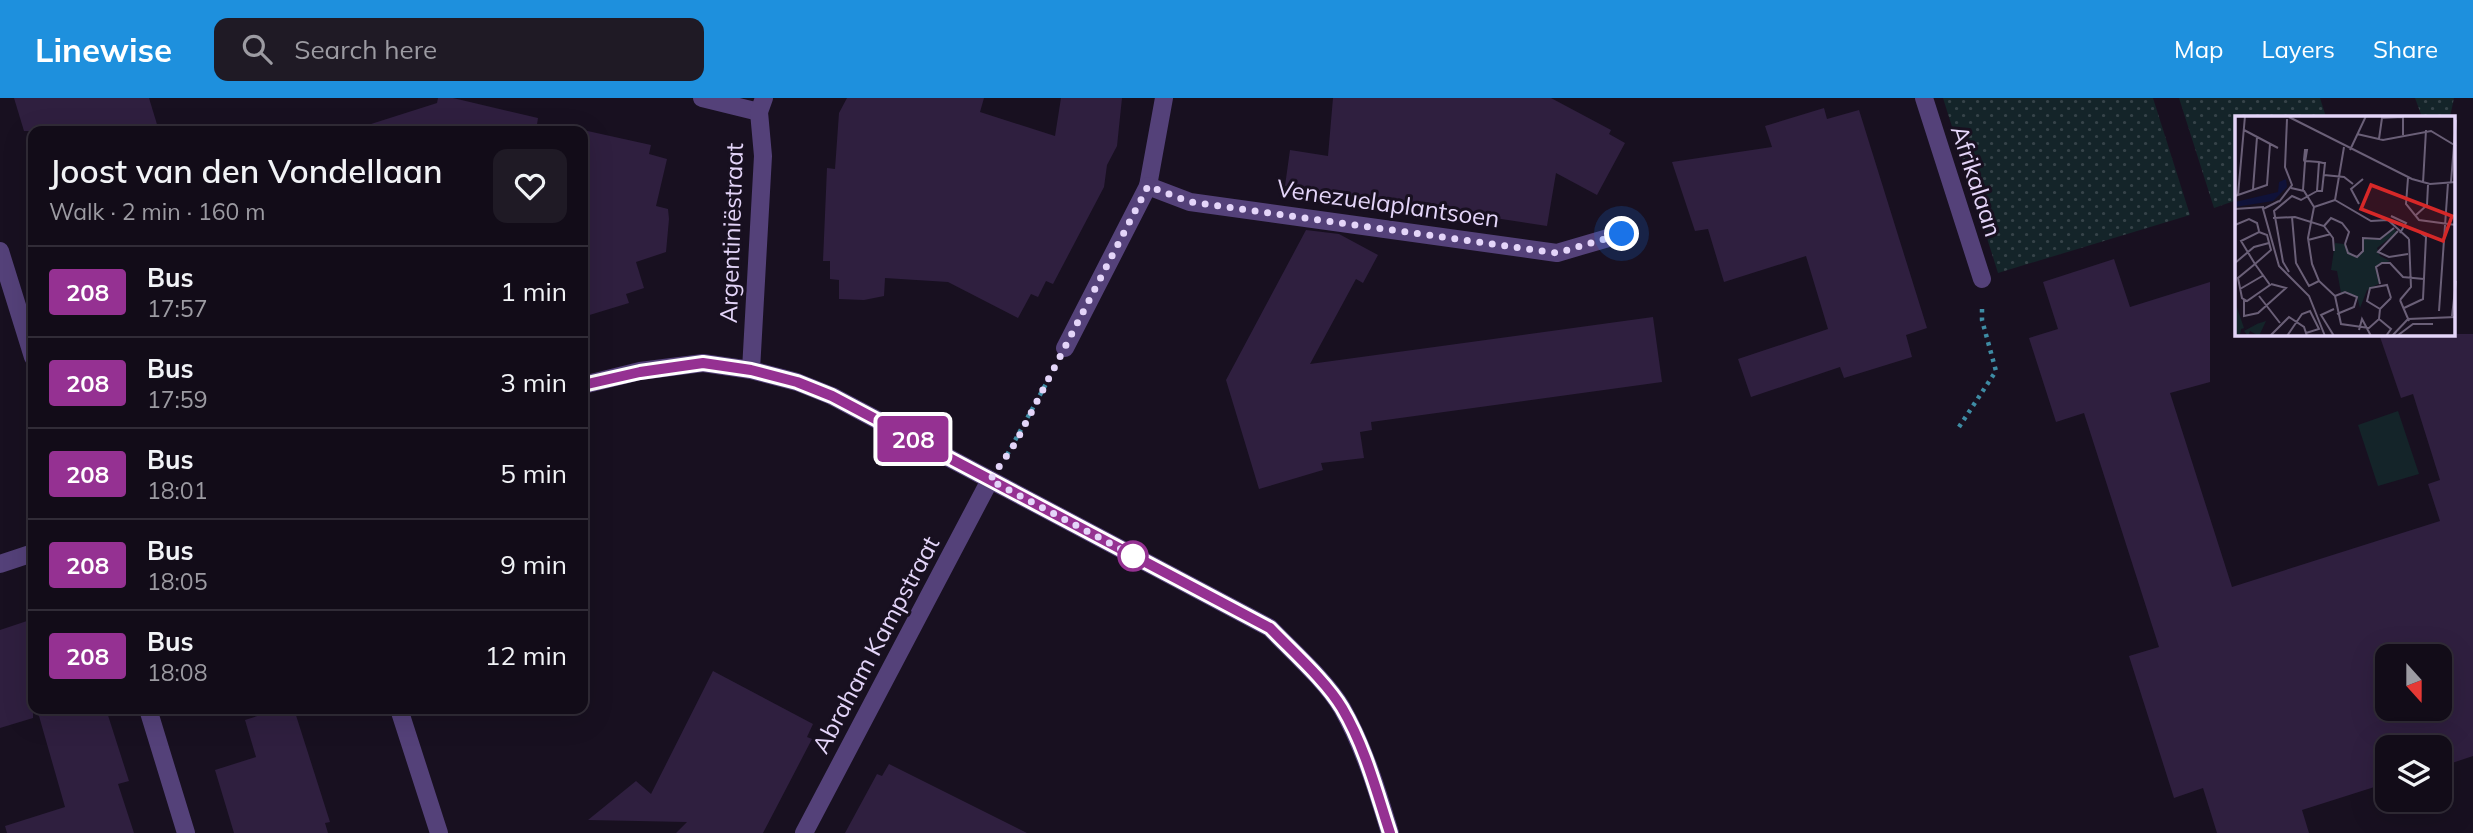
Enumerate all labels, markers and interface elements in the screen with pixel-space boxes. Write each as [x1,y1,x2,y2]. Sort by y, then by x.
search box [214,18,704,81]
text: Linewise [35,29,172,70]
icon: search [238,30,276,68]
text: Search here [294,33,437,66]
text: Map [2174,34,2223,64]
text: Layers [2261,34,2335,64]
text: Share [2373,34,2438,64]
inset map [2235,116,2456,336]
street label: Afrikalaan [1945,121,2009,240]
street label: Argentiniëstraat [713,142,749,324]
button: heart [493,149,567,223]
text: Joost van den Vondellaan [49,150,443,191]
street label: Venezuelaplantsoen [1275,173,1501,233]
text: Walk · 2 min · 160 m [49,197,266,226]
your location [1604,216,1639,251]
text: Bus [147,261,193,294]
text: 1 min [500,275,567,308]
text: 208 [66,277,109,307]
text: 17:57 [147,294,207,323]
text: Bus [147,352,193,385]
text: 3 min [500,366,567,399]
text: 208 [66,368,109,398]
text: 17:59 [147,385,207,414]
line badge: 208 [873,416,953,462]
text: 208 [891,424,935,454]
text: Bus [147,443,193,476]
text: 5 min [500,457,567,490]
text: 208 [66,459,109,489]
text: 18:01 [147,476,207,505]
street label: Abraham Kampstraat [805,531,945,758]
text: Bus [147,534,193,567]
unlabelled marker [1118,541,1148,571]
text: 9 min [500,548,567,581]
text: 208 [66,550,109,580]
text: 18:05 [147,567,207,596]
text: Bus [147,625,193,658]
text: 12 min [485,639,567,672]
text: 208 [66,641,109,671]
north arrow [2375,644,2452,721]
map controls [2375,644,2452,812]
text: 18:08 [147,658,207,687]
button: layers [2375,735,2452,812]

